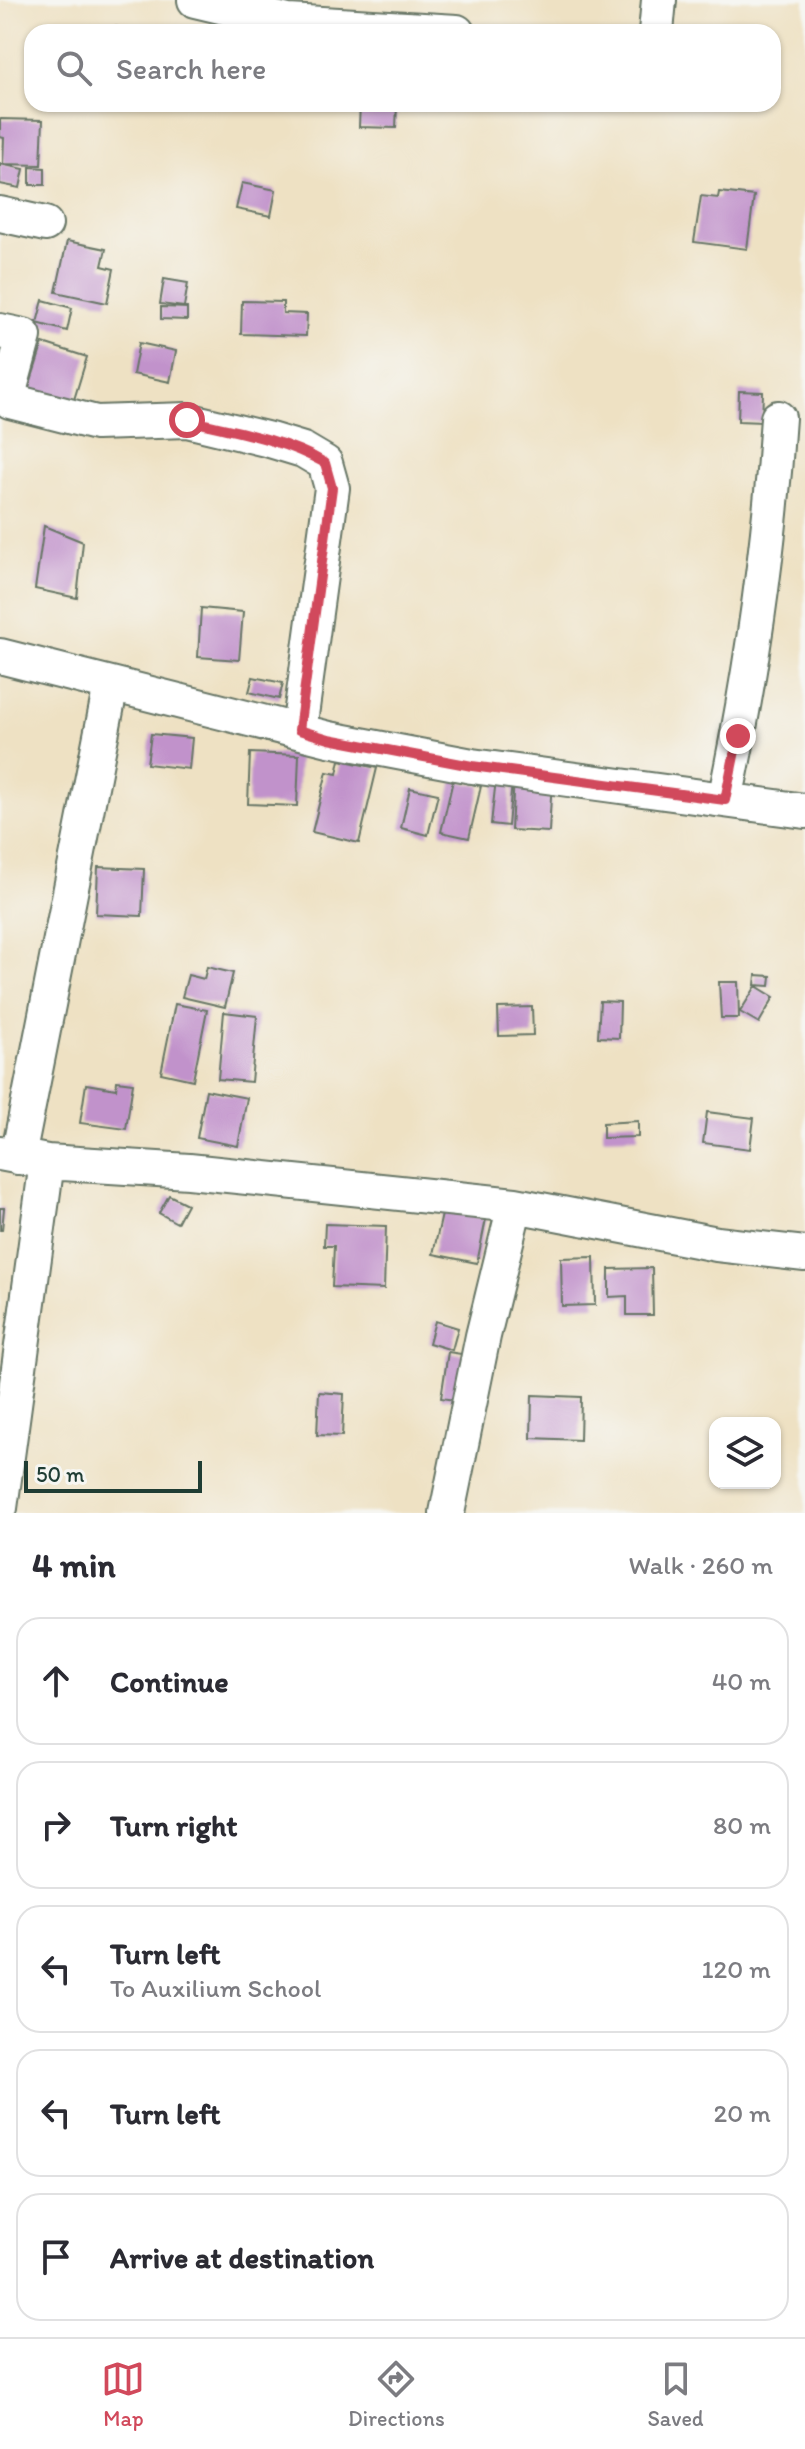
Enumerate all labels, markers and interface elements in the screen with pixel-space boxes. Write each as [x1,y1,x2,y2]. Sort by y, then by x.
search box [24,24,781,112]
icon: search [52,46,96,90]
text: Search here [116,50,266,87]
route start [169,402,205,438]
route end [720,718,756,754]
map controls [709,1417,781,1489]
button: layers [709,1417,781,1489]
scale bar [24,1457,202,1493]
text: 50 m [36,1461,85,1488]
text: 4 min [32,1545,116,1586]
text: Walk · 260 m [628,1549,773,1581]
icon: ahead [34,1659,78,1703]
text: Continue [110,1663,229,1700]
text: 40 m [712,1665,771,1697]
icon: right [34,1803,78,1847]
text: Turn right [110,1807,238,1844]
text: 80 m [713,1809,771,1841]
text: Turn left [110,1935,221,1972]
icon: left [34,1947,78,1991]
text: 120 m [702,1953,771,1985]
text: To Auxilium School [110,1972,321,2004]
icon: left [34,2091,78,2135]
text: Turn left [110,2095,221,2132]
text: 20 m [714,2097,771,2129]
icon: arrive [34,2235,78,2279]
text: Arrive at destination [110,2239,374,2276]
tab: Map [101,2357,145,2432]
tab: Directions [348,2357,445,2432]
tab: Saved [647,2357,704,2432]

